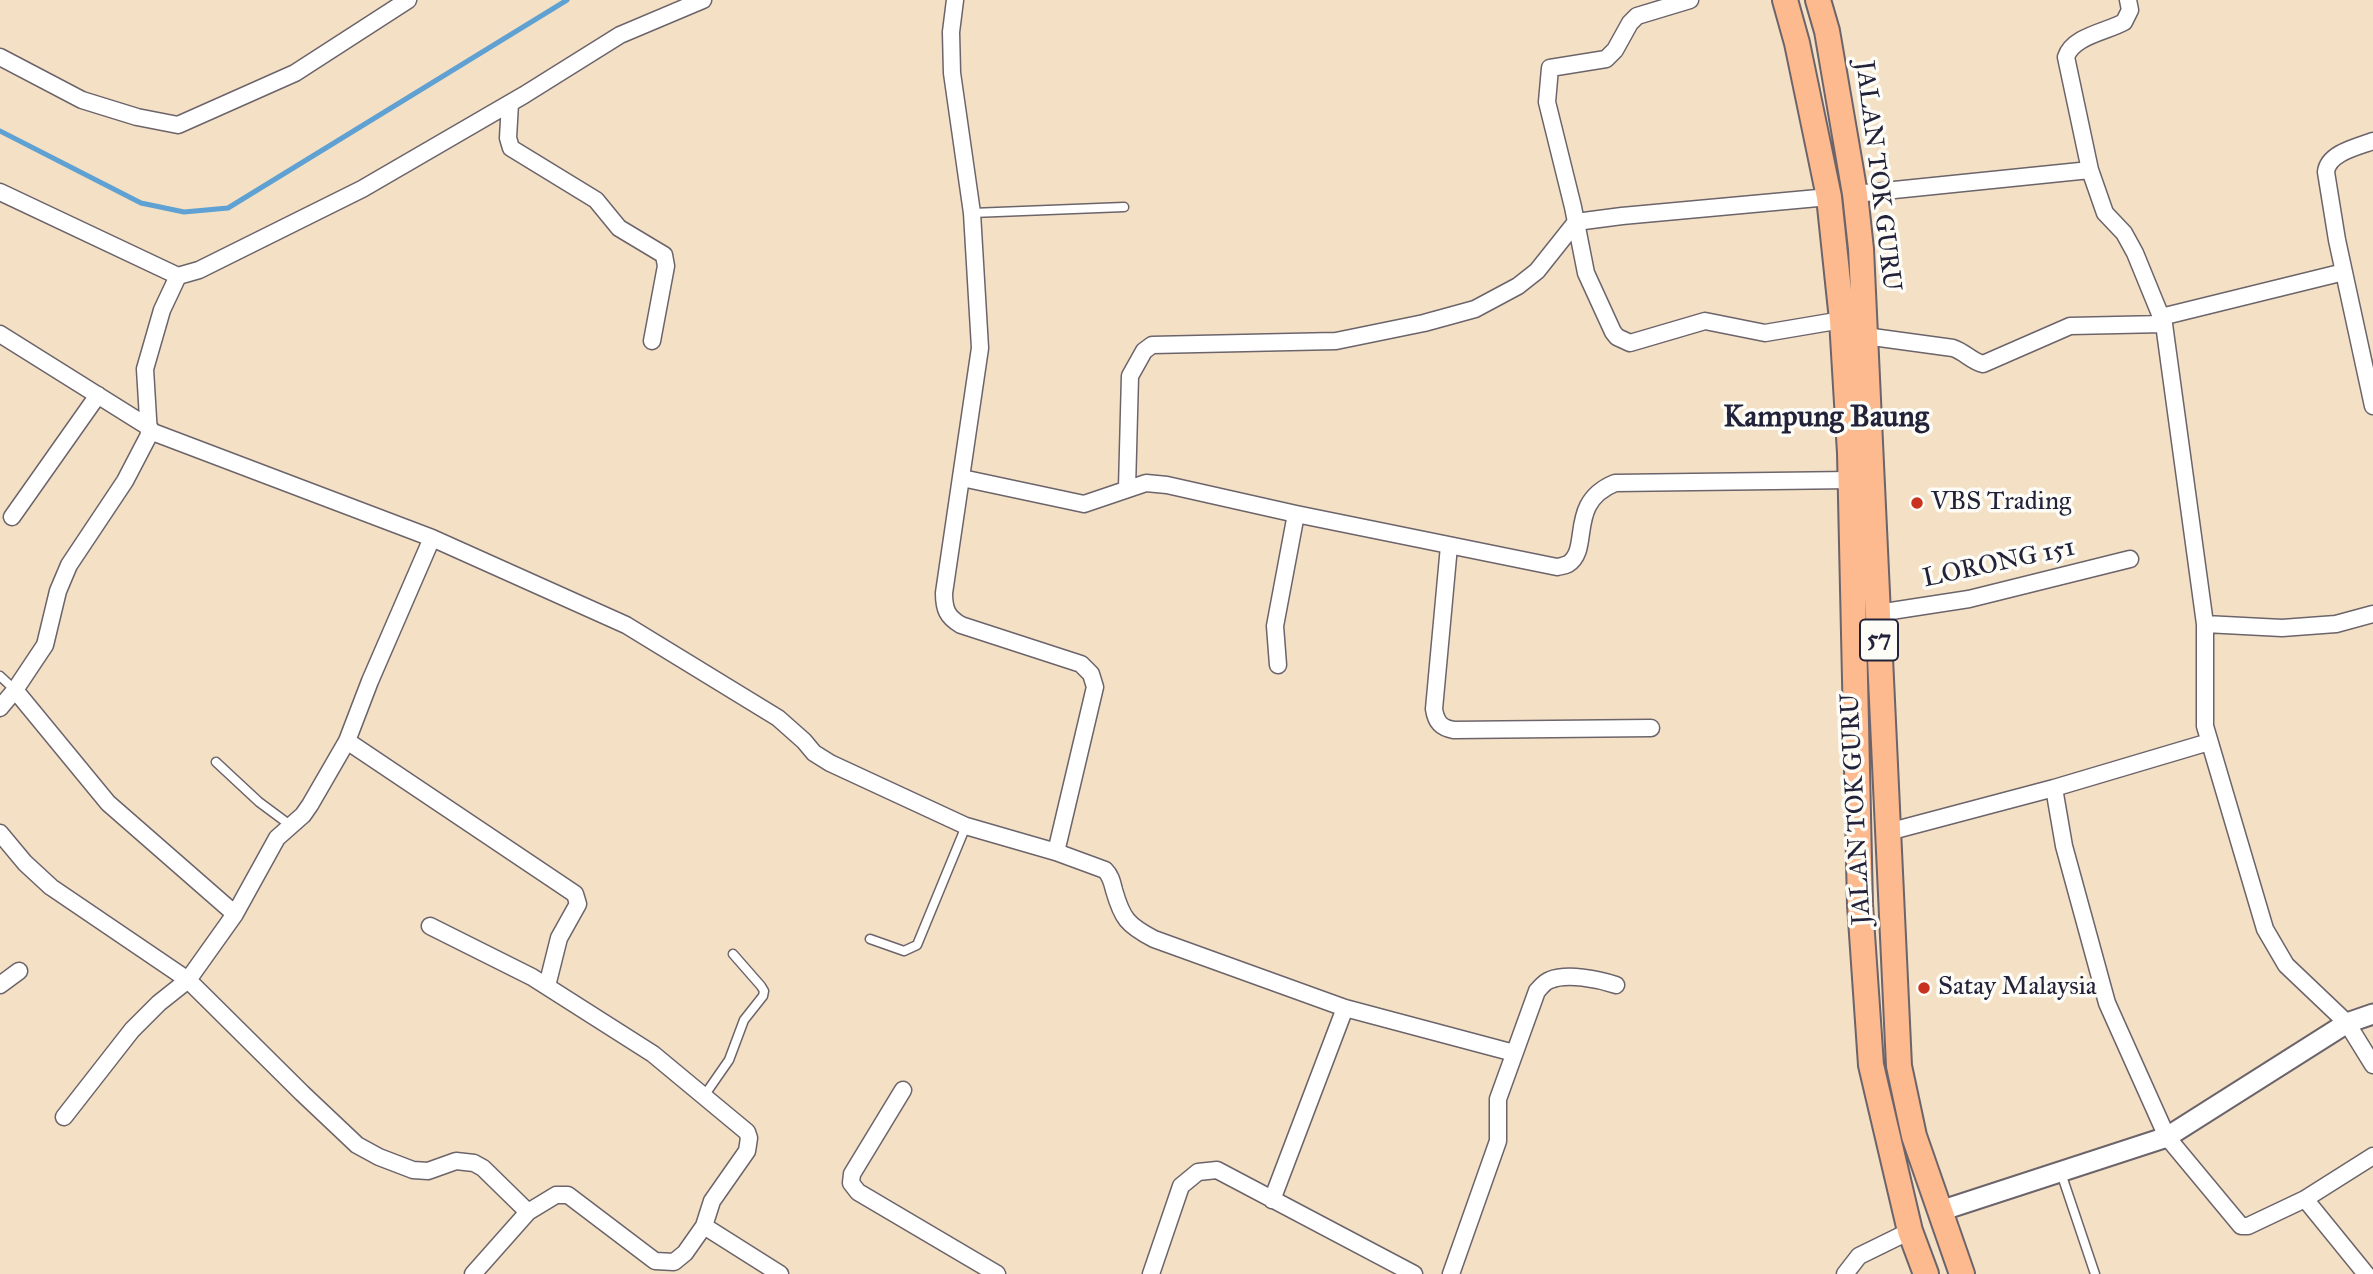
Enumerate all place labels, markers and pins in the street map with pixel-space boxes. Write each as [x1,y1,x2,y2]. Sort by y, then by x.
place label: VBS Trading [1931,487,2071,519]
marker: VBS Trading [1909,495,1925,511]
place label: Satay Malaysia [1938,972,2097,1004]
marker: Satay Malaysia [1916,980,1932,996]

